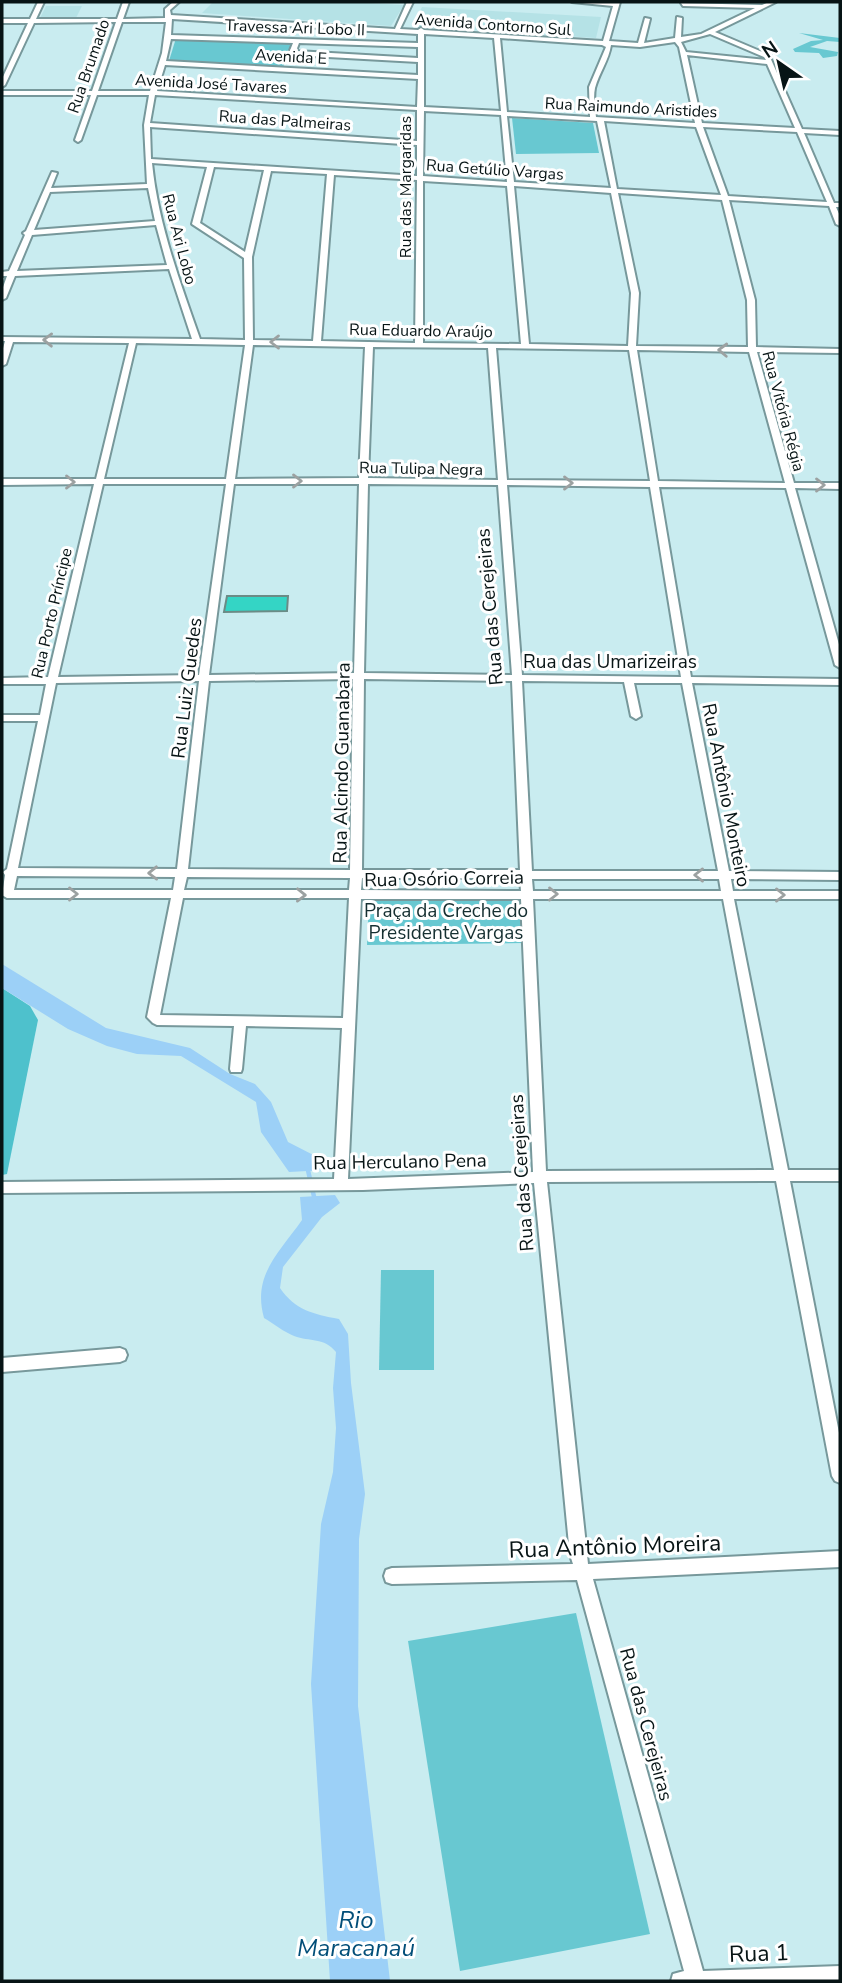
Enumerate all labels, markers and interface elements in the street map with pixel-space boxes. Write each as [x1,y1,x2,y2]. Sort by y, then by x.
street label: Avenida Contorno Sul [414,9,572,41]
street label: Travessa Ari Lobo II [224,15,365,41]
street label: Rua Brumado [63,16,115,116]
north arrow [744,28,814,98]
text: N [757,35,783,64]
street label: Avenida E [254,44,327,70]
street label: Avenida José Tavares [134,69,288,99]
street label: Rua Raimundo Aristides [544,92,718,124]
street label: Rua das Palmeiras [218,105,352,137]
street label: Rua das Margaridas [395,116,417,258]
street label: Rua Getúlio Vargas [425,154,565,186]
street label: Rua Ari Lobo [156,191,202,287]
street label: Rua Eduardo Araújo [349,319,493,343]
one-way arrow [42,332,53,347]
one-way arrow [269,335,280,350]
one-way arrow [717,342,728,357]
street label: Rua Vitória Régia [756,348,810,474]
street label: Rua Tulipa Negra [359,457,483,481]
one-way arrow [293,473,303,489]
one-way arrow [65,474,76,490]
one-way arrow [563,476,574,491]
one-way arrow [815,478,826,493]
street label: Rua das Cerejeiras [470,527,510,686]
street label: Rua Porto Príncipe [26,546,78,681]
street label: Rua Luiz Guedes [165,616,209,760]
street label: Rua das Umarizeiras [523,649,697,675]
street label: Rua Alcindo Guanabara [327,662,357,864]
street label: Rua Antônio Monteiro [695,701,757,889]
one-way arrow [147,865,157,881]
street label: Rua Osório Correia [364,865,524,893]
one-way arrow [693,867,703,883]
one-way arrow [69,886,79,902]
one-way arrow [548,886,559,902]
one-way arrow [296,887,307,903]
one-way arrow [776,887,786,903]
park label: Praça da Creche do Presidente Vargas [364,898,528,946]
street label: Rua das Cerejeiras [504,1093,540,1252]
street label: Rua Herculano Pena [313,1147,487,1177]
street label: Rua Antônio Moreira [508,1527,722,1566]
street label: Rua das Cerejeiras [613,1645,679,1804]
water label: Rio Maracanaú [297,1904,415,1964]
street label: Rua 1 [728,1937,790,1970]

